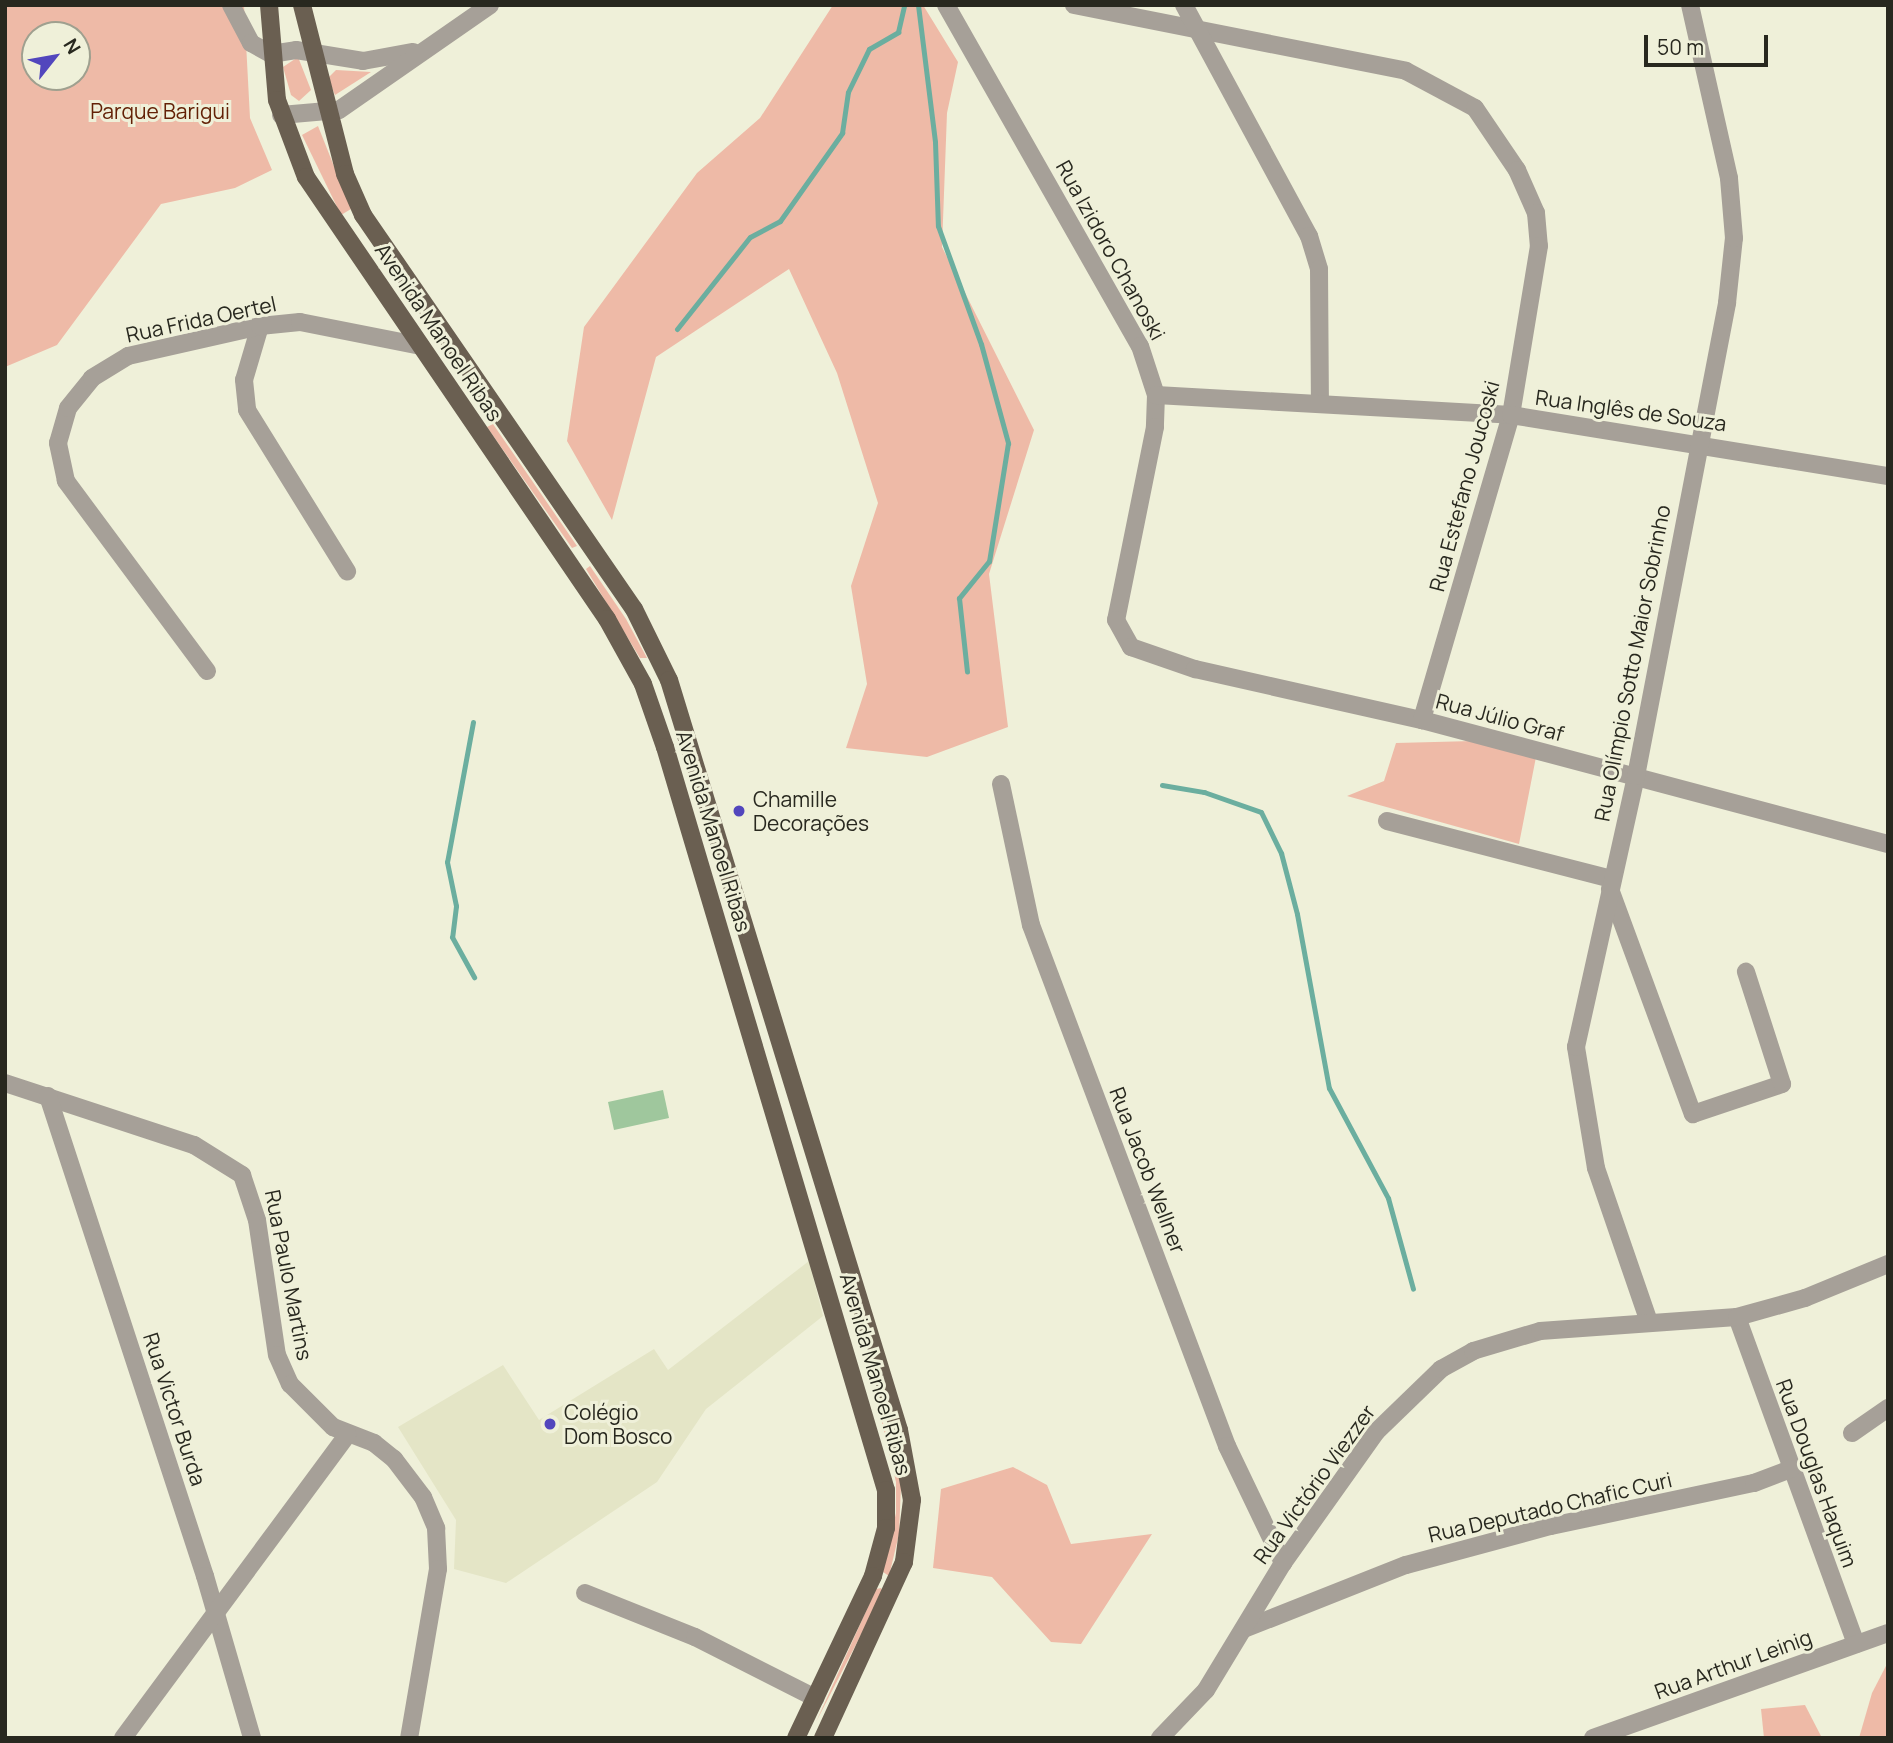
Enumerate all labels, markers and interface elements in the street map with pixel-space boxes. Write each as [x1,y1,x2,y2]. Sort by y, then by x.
north arrow [21,21,91,91]
scale bar [1648,21,1772,65]
text: 50 m [1657,33,1704,61]
text: N [58,34,87,59]
park label: Parque Barigui [90,98,230,124]
street label: Rua Izidoro Chanoski [1051,156,1171,344]
street label: Avenida Manoel Ribas [370,238,508,426]
street label: Rua Frida Oertel [123,291,279,347]
street label: Rua Estefano Joucoski [1424,378,1504,594]
street label: Rua Inglês de Souza [1534,384,1728,436]
street label: Rua Olímpio Sotto Maior Sobrinho [1589,503,1675,823]
street label: Rua Júlio Graf [1433,688,1567,746]
street label: Avenida Manoel Ribas [671,727,757,935]
place label: Chamille Decorações [753,786,869,836]
marker: Chamille Decorações [731,803,747,819]
street label: Rua Jacob Wellner [1105,1083,1191,1257]
street label: Rua Paulo Martins [260,1188,318,1362]
street label: Avenida Manoel Ribas [835,1270,917,1478]
street label: Rua Victor Burda [138,1329,212,1489]
street label: Rua Douglas Haquim [1771,1375,1863,1571]
place label: Colégio Dom Bosco [564,1399,672,1449]
street label: Rua Victório Viezzer [1248,1400,1380,1568]
marker: Colégio Dom Bosco [542,1416,558,1432]
street label: Rua Deputado Chafic Curi [1426,1467,1674,1547]
street label: Rua Arthur Leinig [1651,1624,1815,1704]

